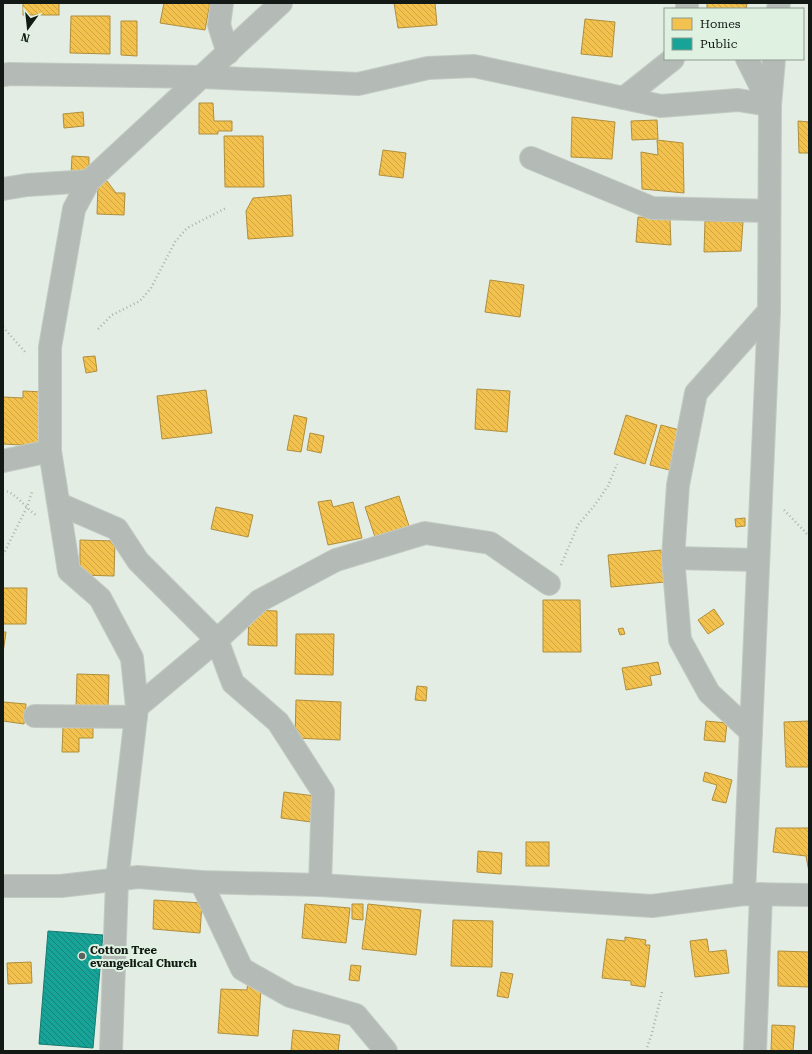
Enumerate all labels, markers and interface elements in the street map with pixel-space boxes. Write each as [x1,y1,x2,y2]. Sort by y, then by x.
north arrow [8,8,48,48]
legend [664,8,804,60]
text: Homes [700,17,741,31]
text: N [19,30,31,45]
text: Public [700,37,738,51]
place label: Cotton Tree evangelical Church [90,944,197,970]
marker: Cotton Tree evangelical Church [77,951,87,961]

